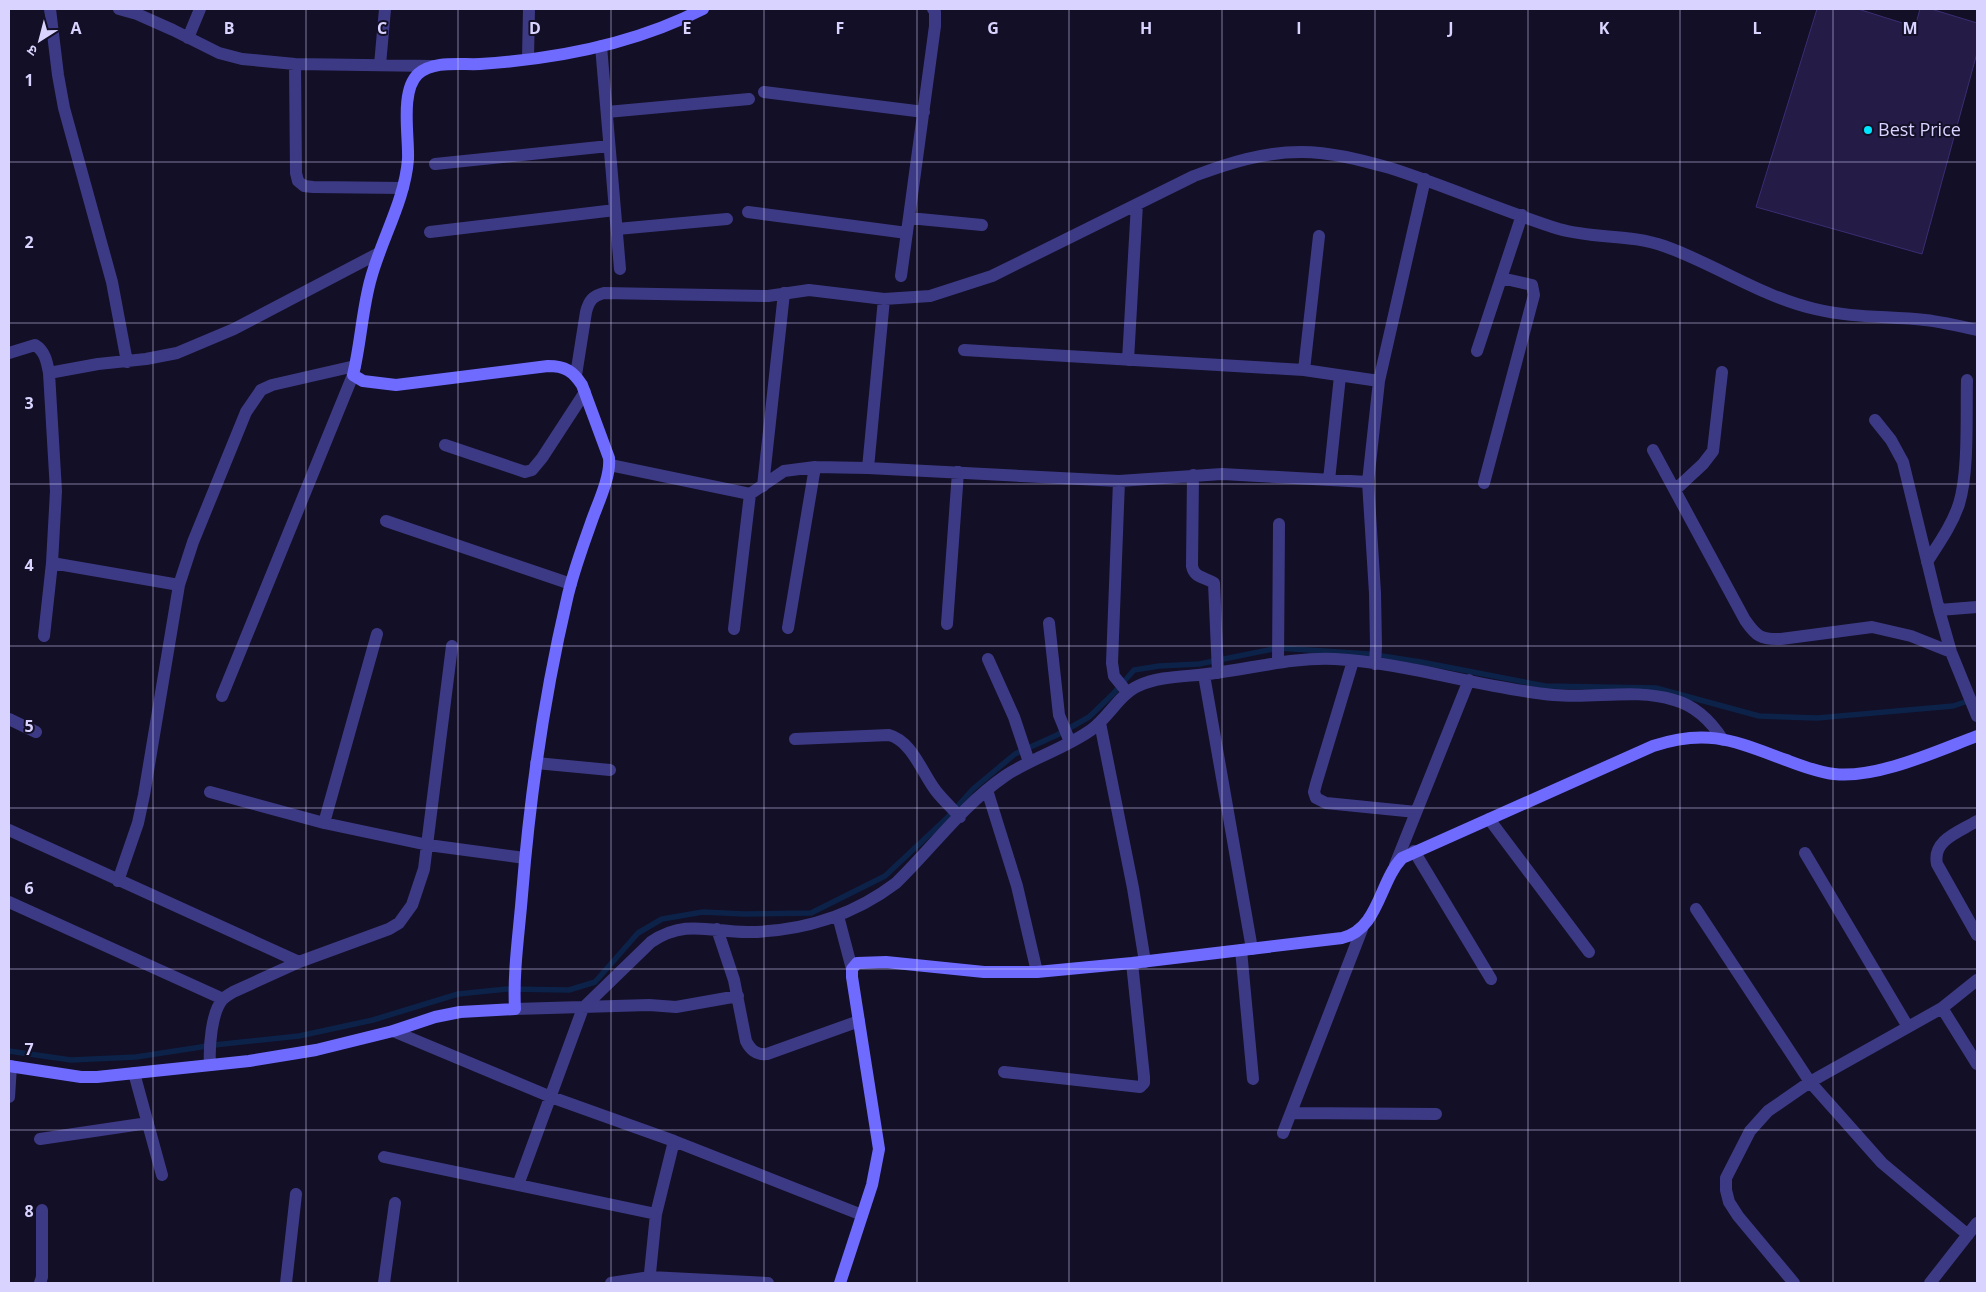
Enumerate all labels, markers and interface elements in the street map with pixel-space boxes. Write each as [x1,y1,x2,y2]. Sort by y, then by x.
north arrow [15,15,65,65]
text: A [70,17,82,39]
text: B [224,17,234,39]
text: C [377,17,387,39]
text: D [529,17,541,39]
text: E [683,17,692,39]
text: F [836,17,844,39]
text: G [987,17,999,39]
text: H [1140,17,1152,39]
text: I [1296,17,1302,39]
text: J [1446,17,1454,39]
text: K [1599,17,1610,39]
text: L [1752,17,1762,39]
text: M [1902,17,1918,39]
text: उ [23,40,41,61]
text: 1 [24,69,34,91]
place label: Best Price [1878,117,1961,141]
marker: Best Price [1862,124,1874,136]
text: 2 [24,231,34,253]
text: 3 [24,392,34,414]
text: 4 [24,554,34,576]
text: 5 [24,715,34,737]
text: 6 [24,877,34,899]
text: 7 [24,1038,34,1060]
text: 8 [24,1200,34,1222]

